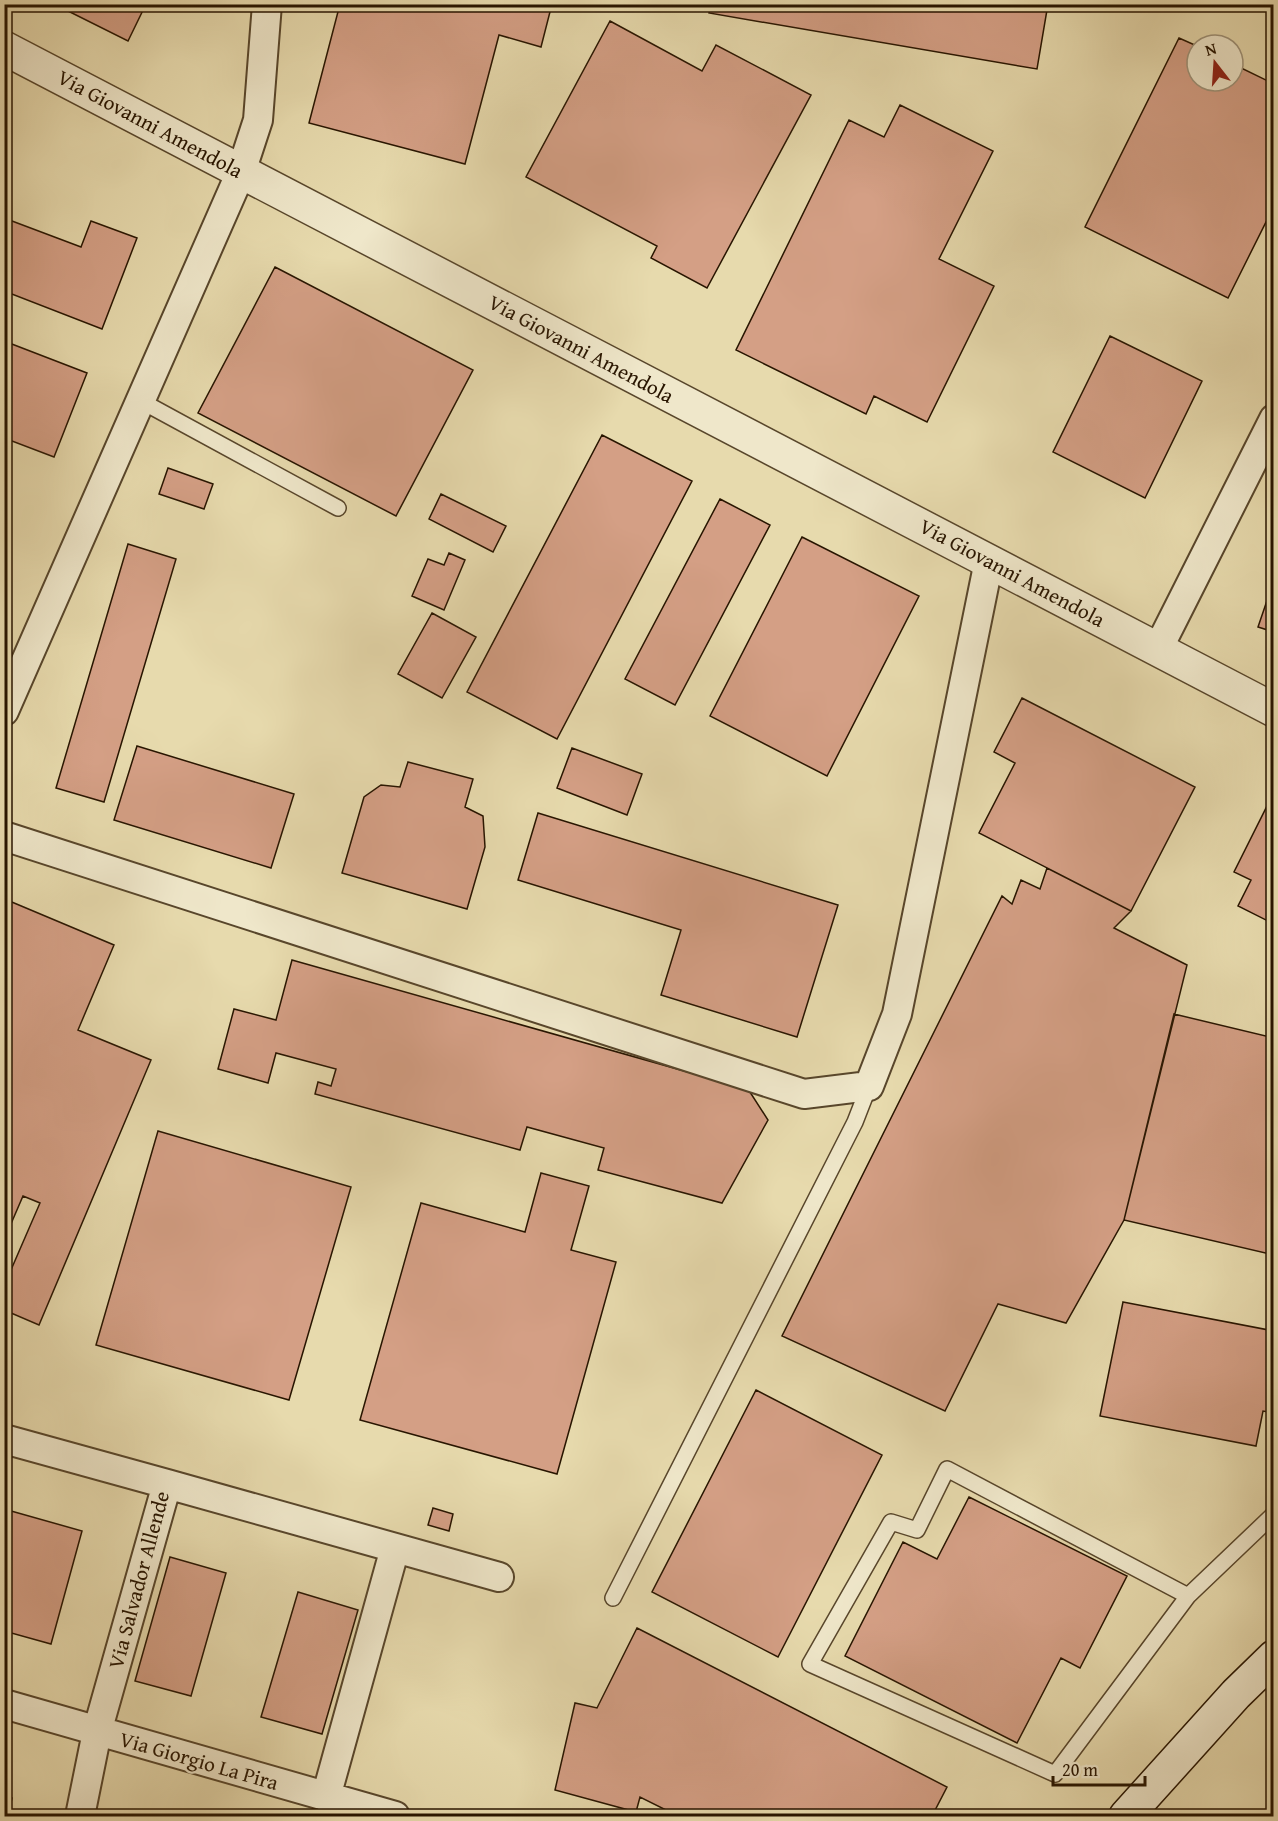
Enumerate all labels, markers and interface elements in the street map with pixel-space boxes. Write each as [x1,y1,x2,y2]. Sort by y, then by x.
north arrow [1185,33,1245,93]
text: N [1202,36,1220,62]
street label: Via Giovanni Amendola [52,61,249,186]
street label: Via Giovanni Amendola [483,286,680,411]
street label: Via Giovanni Amendola [914,510,1111,635]
street label: Via Salvador Allende [100,1488,177,1672]
street label: Via Giorgio La Pira [116,1723,282,1798]
scale bar [1053,1749,1144,1787]
text: 20 m [1062,1756,1098,1783]

